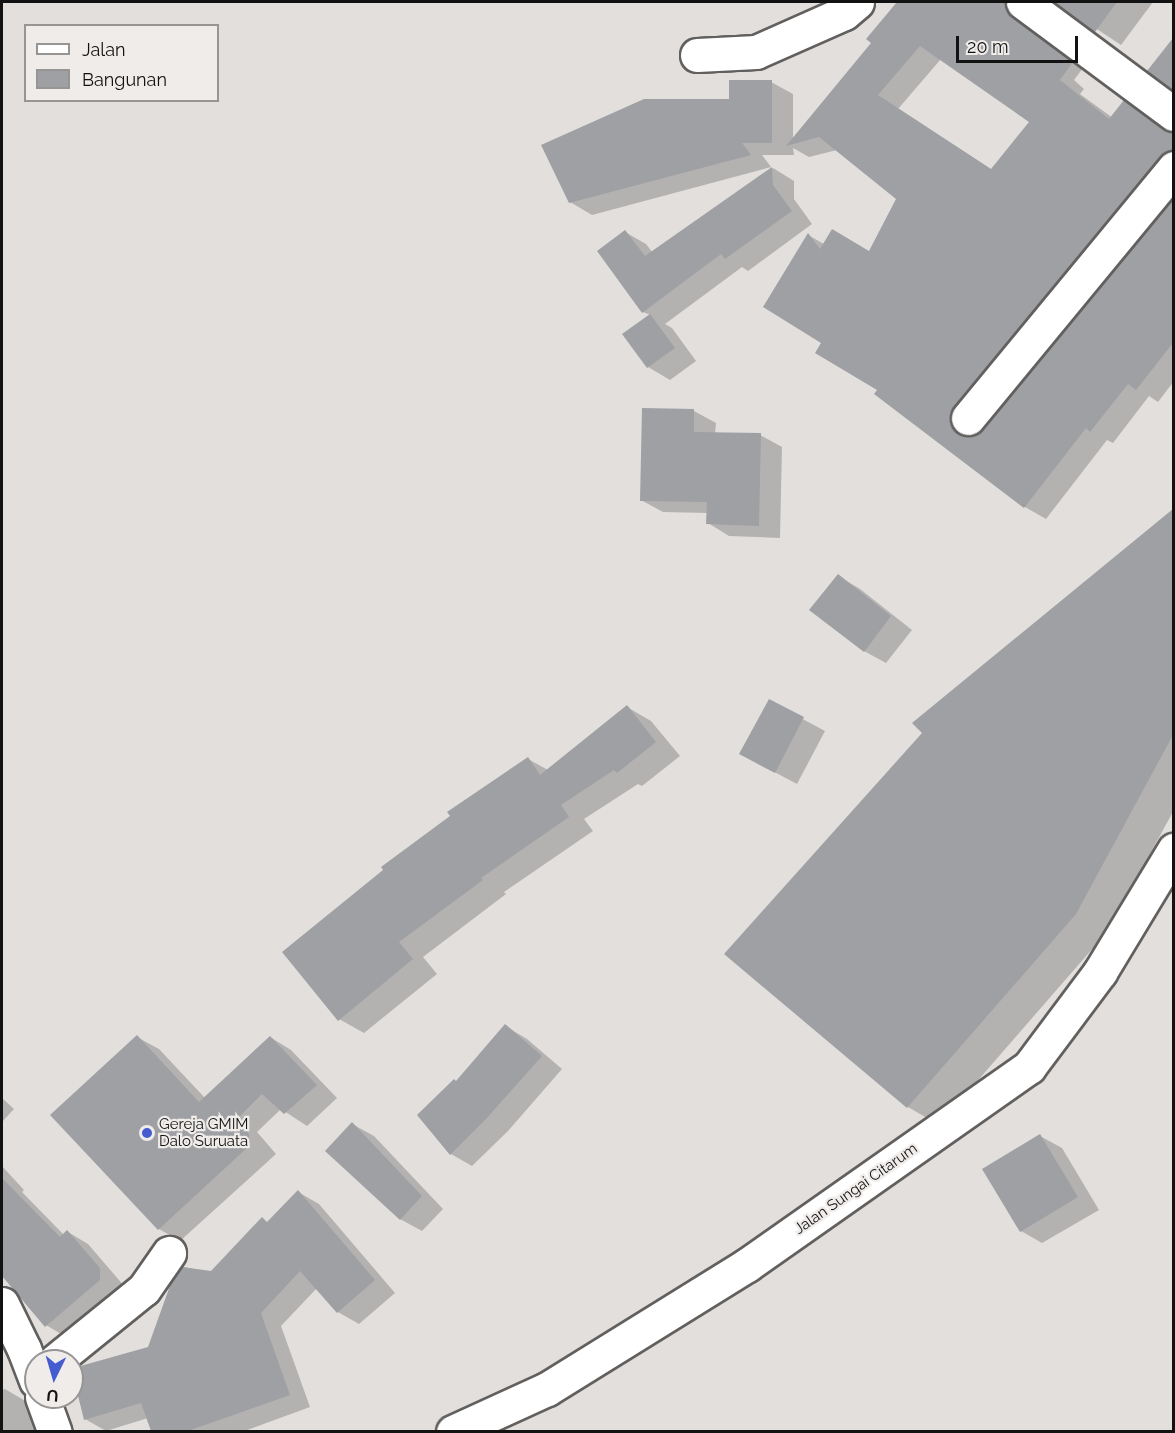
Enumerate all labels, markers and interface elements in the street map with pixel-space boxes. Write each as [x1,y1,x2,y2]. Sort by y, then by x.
legend [24,24,219,102]
scale bar [959,24,1080,62]
text: 20 m [967,36,1009,57]
text: Jalan [82,39,126,60]
text: Bangunan [82,69,167,90]
place label: Gereja GMIM Dalo Suruata [159,1115,249,1150]
marker: Gereja GMIM Dalo Suruata [140,1126,154,1140]
street label: Jalan Sungai Citarum [791,1140,921,1238]
north arrow [24,1349,84,1409]
text: U [46,1385,59,1405]

